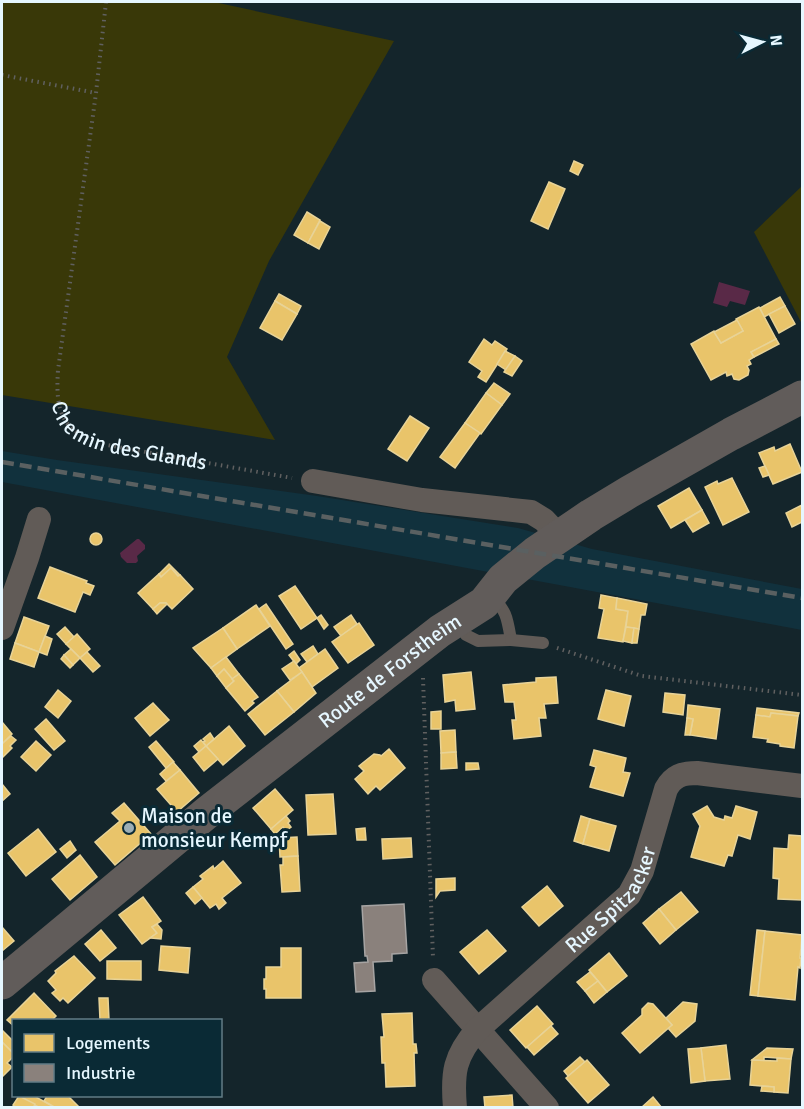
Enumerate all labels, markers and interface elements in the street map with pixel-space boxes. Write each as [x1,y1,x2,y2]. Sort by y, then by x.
north arrow [732,12,792,72]
text: N [765,34,786,47]
street label: Chemin des Glands [46,398,209,476]
street label: Route de Forstheim [313,608,466,734]
place label: Maison de monsieur Kempf [141,803,288,853]
marker: Maison de monsieur Kempf [122,821,136,835]
street label: Rue Spitzacker [560,843,662,958]
legend [12,1019,222,1097]
text: Logements [66,1032,150,1054]
text: Industrie [66,1062,136,1084]

